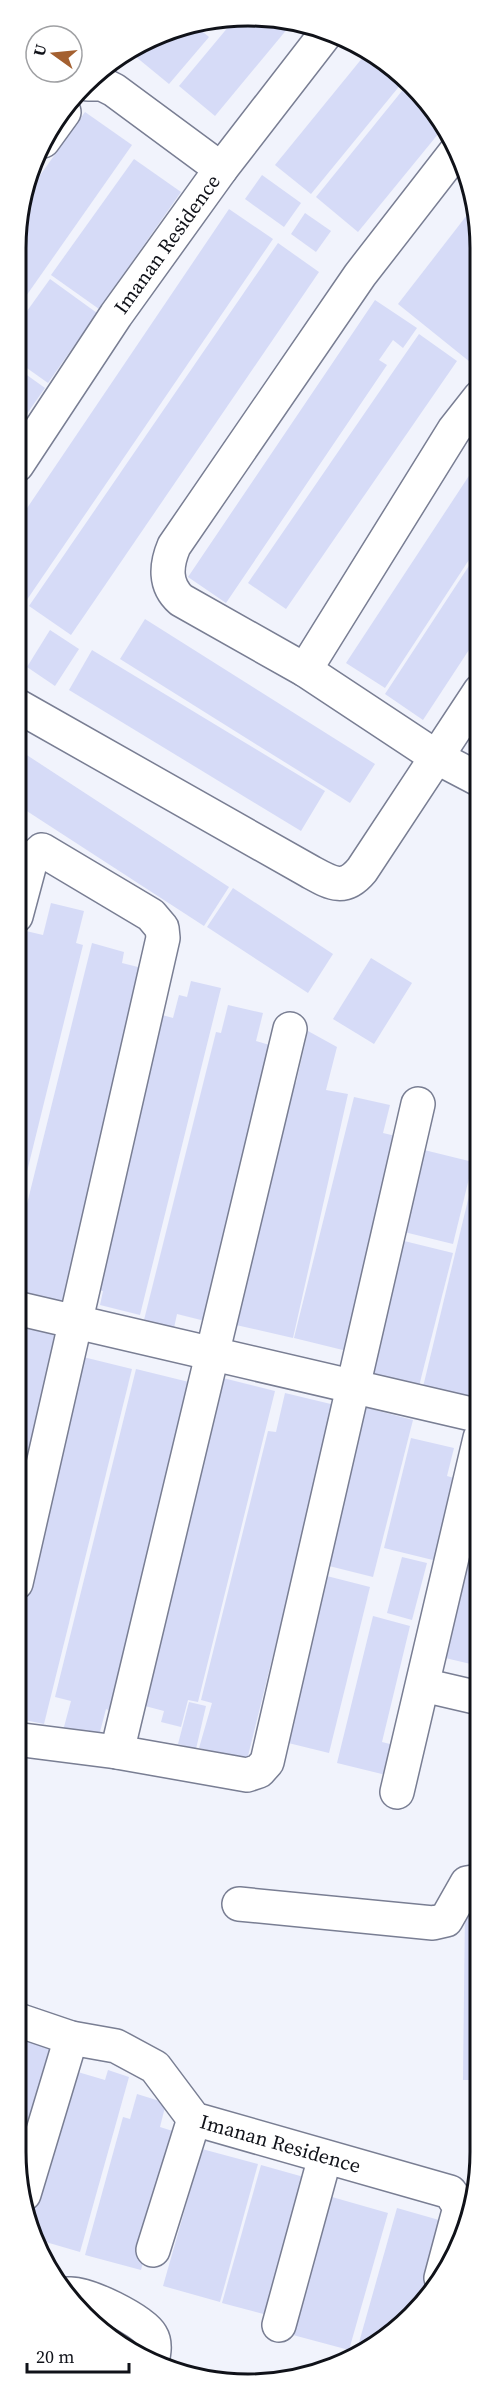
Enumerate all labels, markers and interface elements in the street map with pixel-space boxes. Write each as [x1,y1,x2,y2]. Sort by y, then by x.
north arrow [24,24,84,84]
text: U [27,41,52,59]
street label: Imanan Residence [107,169,227,320]
street label: Imanan Residence [197,2107,364,2180]
scale bar [27,2336,129,2374]
text: 20 m [36,2344,74,2369]

